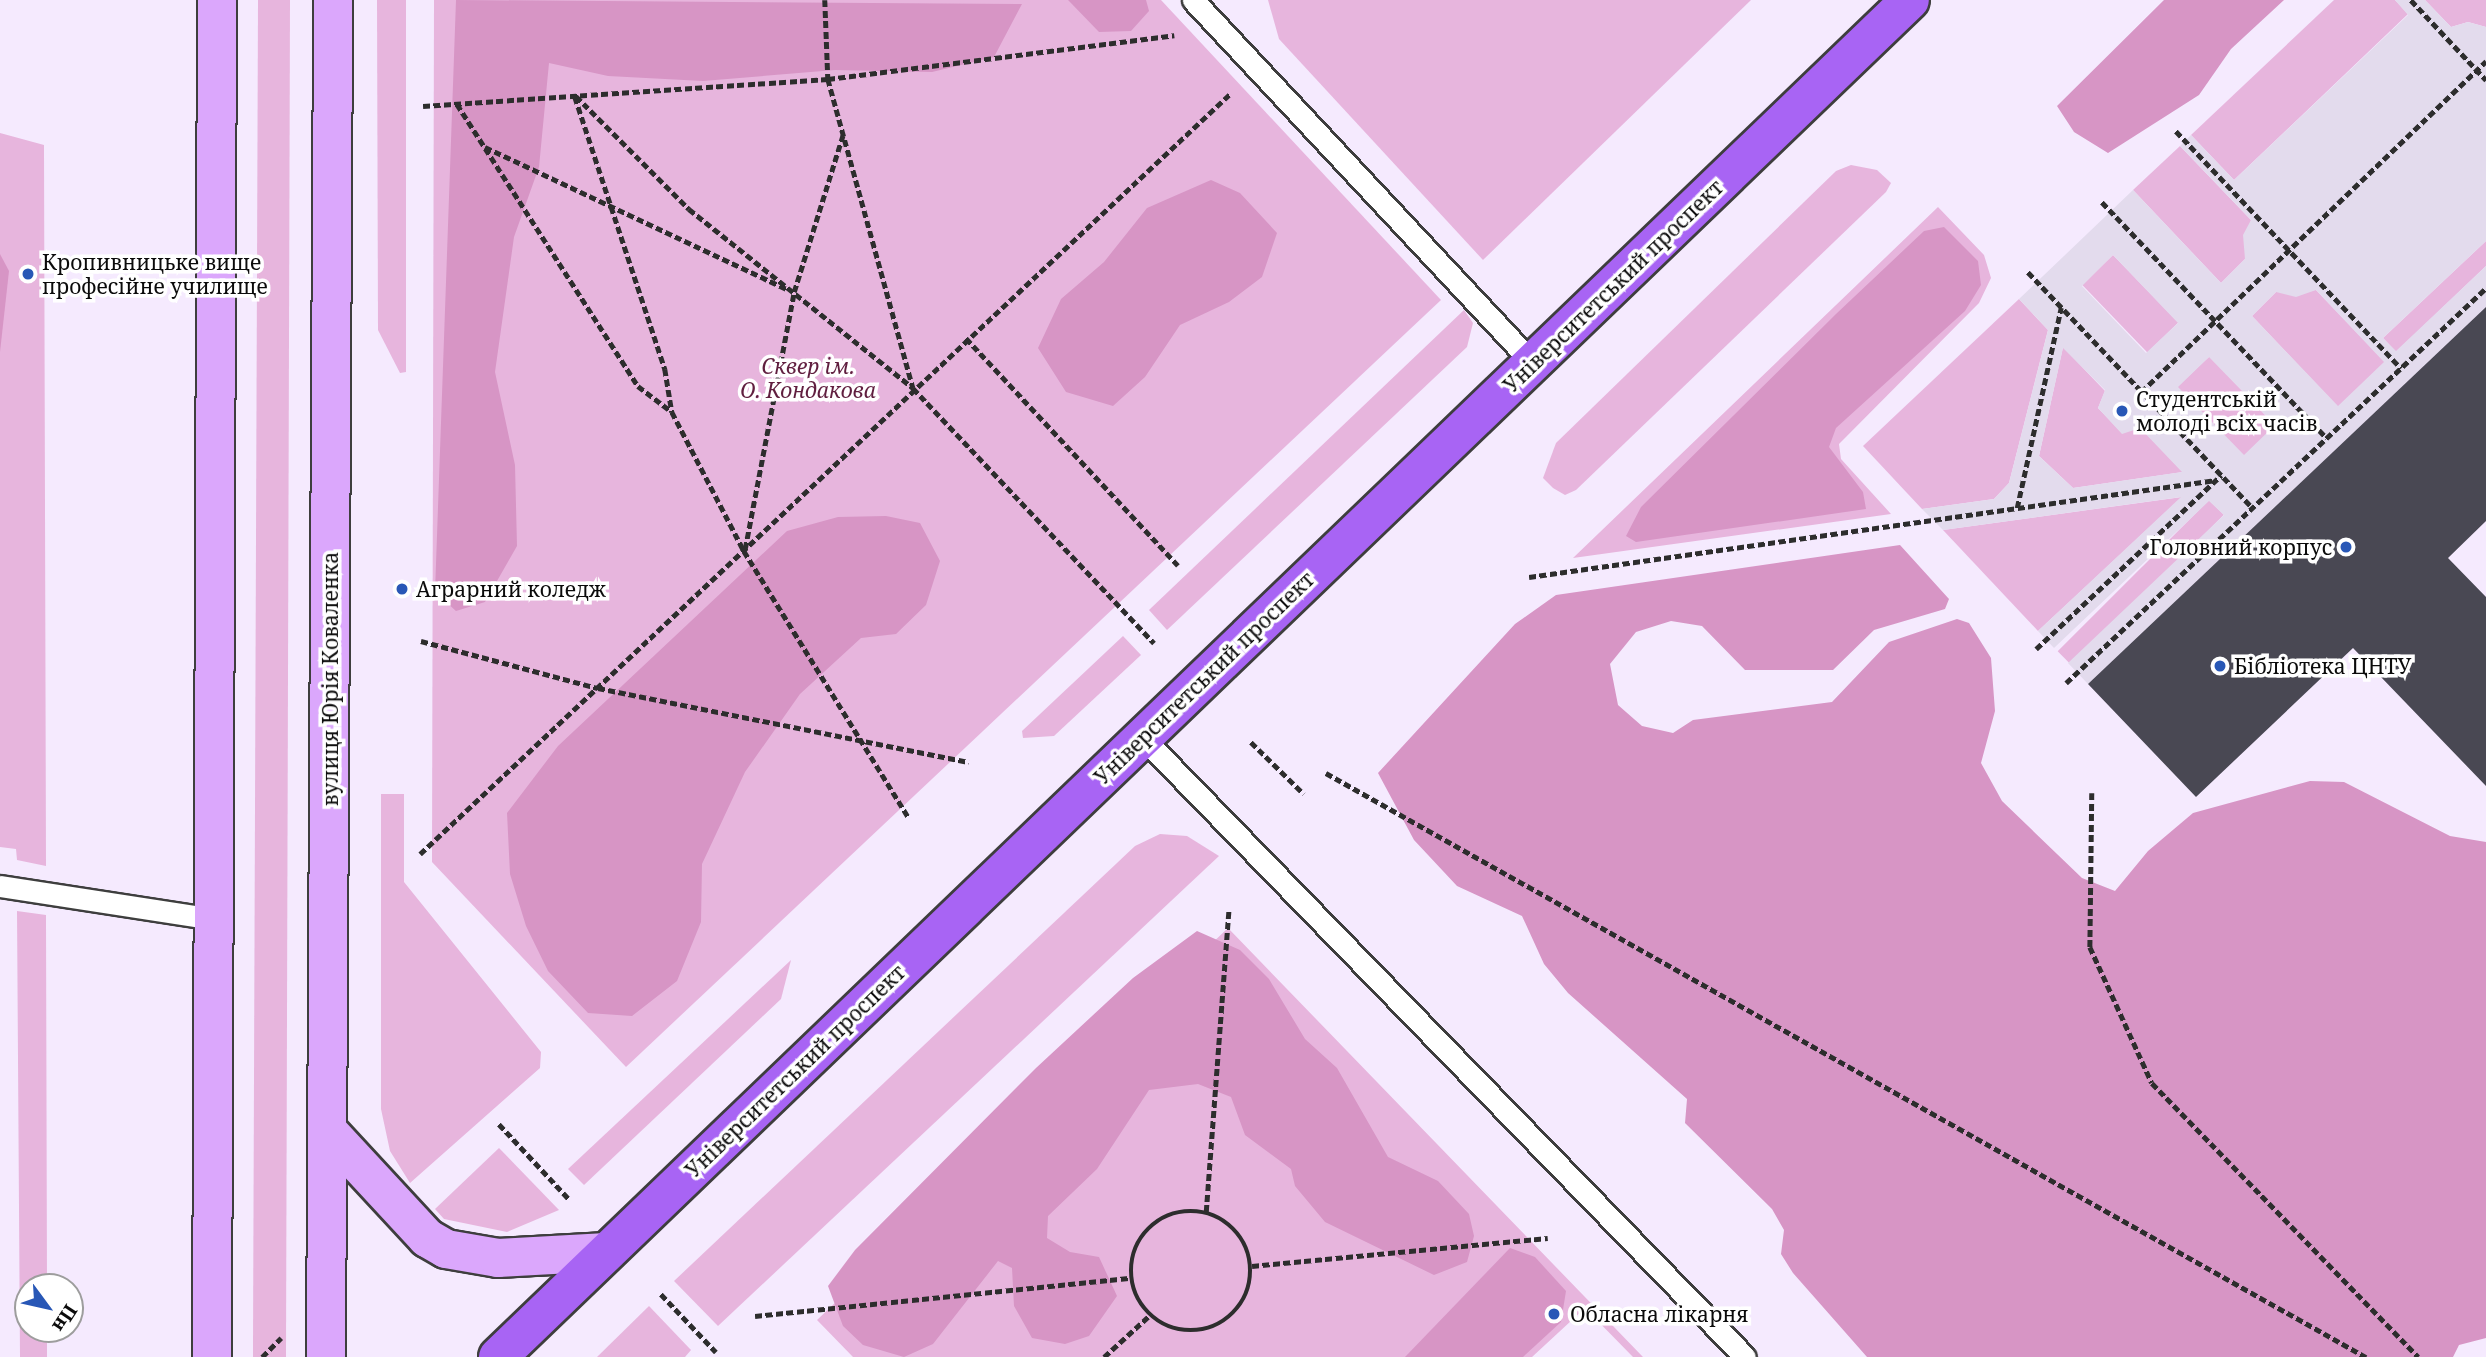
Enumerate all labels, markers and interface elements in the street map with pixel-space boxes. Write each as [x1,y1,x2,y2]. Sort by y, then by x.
street label: Університетський проспект [1498,174,1728,398]
place label: Кропивницьке вище професійне училище [42,249,268,299]
marker: Кропивницьке вище професійне училище [20,266,36,282]
park label: Сквер ім. О. Кондакова [740,353,876,403]
place label: Студентській молоді всіх часів [2136,386,2317,436]
marker: Студентській молоді всіх часів [2114,403,2130,419]
place label: Головний корпус [2149,534,2332,560]
marker: Головний корпус [2338,539,2354,555]
street label: вулиця Юрія Коваленка [317,552,343,806]
street label: Університетський проспект [1089,566,1319,790]
place label: Аграрний коледж [416,576,606,602]
marker: Аграрний коледж [394,581,410,597]
place label: Бібліотека ЦНТУ [2234,653,2411,679]
marker: Бібліотека ЦНТУ [2212,658,2228,674]
street label: Університетський проспект [680,959,910,1183]
north arrow [14,1273,84,1343]
text: Пн [46,1299,83,1337]
place label: Обласна лікарня [1570,1301,1748,1327]
marker: Обласна лікарня [1544,1304,1564,1324]

